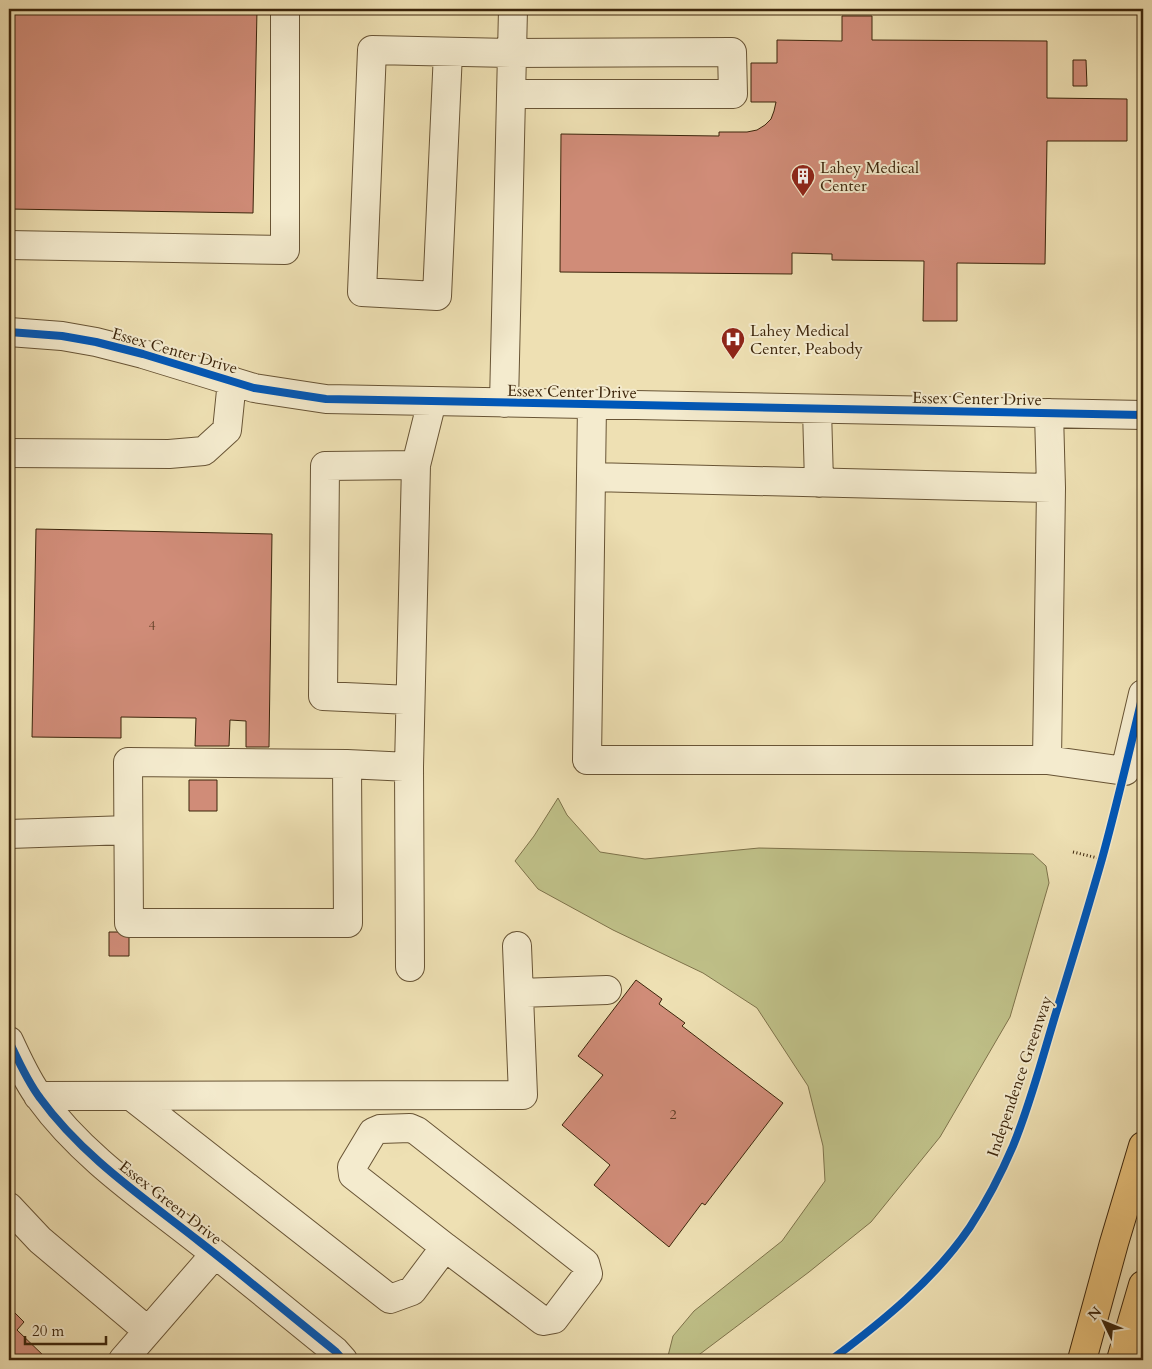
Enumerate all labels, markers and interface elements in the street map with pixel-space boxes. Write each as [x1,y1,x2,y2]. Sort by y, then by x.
place label: Lahey Medical Center [820,157,919,197]
building icon: Lahey Medical Center [790,163,816,197]
place label: Lahey Medical Center, Peabody [750,320,864,360]
street label: Essex Center Drive [109,322,240,379]
hospital icon: Lahey Medical Center, Peabody [720,326,746,360]
street label: Essex Center Drive [507,380,637,404]
street label: Essex Center Drive [912,387,1042,411]
house number: 4 [148,616,156,635]
street label: Independence Greenway [982,992,1058,1160]
house number: 2 [669,1105,677,1124]
street label: Essex Green Drive [114,1156,226,1250]
north arrow [1080,1296,1130,1346]
text: N [1084,1303,1106,1324]
scale bar [25,1314,106,1346]
text: 20 m [32,1321,64,1341]

